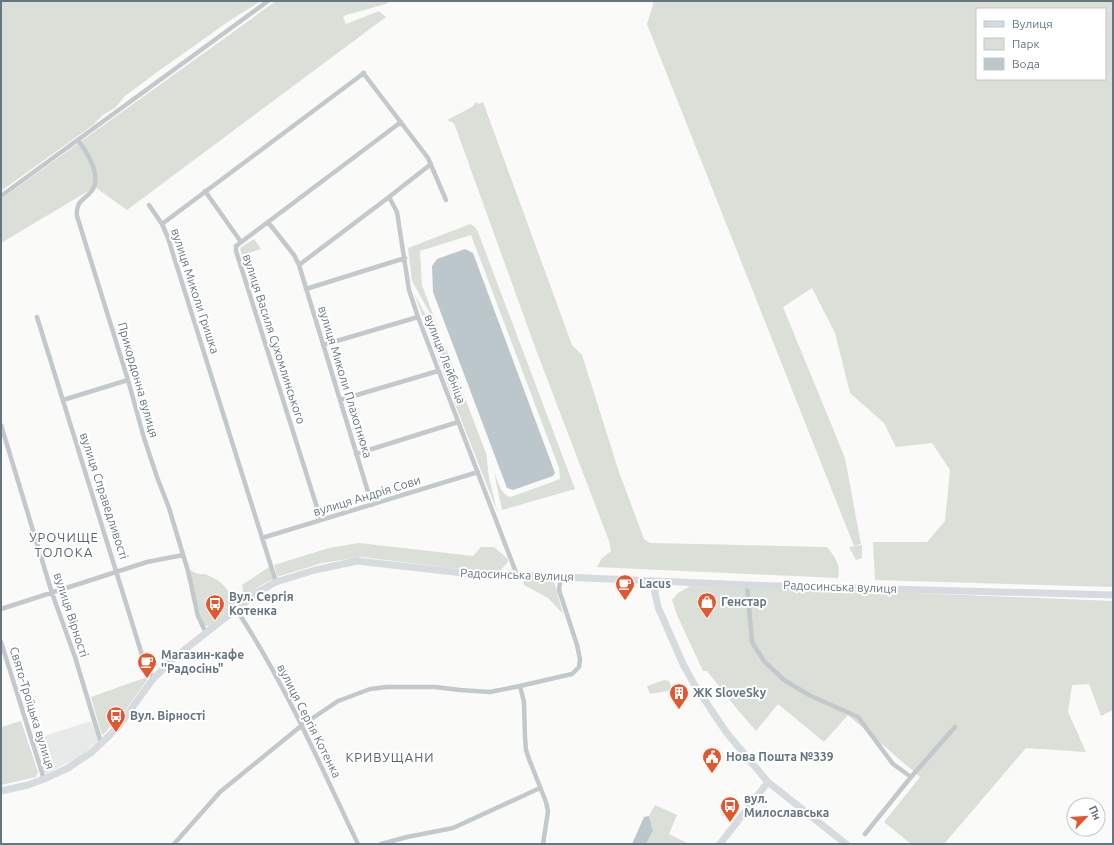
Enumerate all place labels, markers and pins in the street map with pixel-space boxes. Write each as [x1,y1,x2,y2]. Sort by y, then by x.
cafe icon: Lacus [614,573,636,601]
place label: Lacus [639,577,671,590]
place label: Вул. Сергія Котенка [229,590,294,617]
shop icon: Генстар [696,591,718,619]
bus stop icon: Вул. Сергія Котенка [204,593,226,621]
place label: Генстар [721,595,767,608]
place label: Магазин-кафе ''Радосінь" [161,648,244,675]
cafe icon: Магазин-кафе ''Радосінь" [136,651,158,679]
building icon: ЖК SloveSky [668,682,690,710]
place label: ЖК SloveSky [693,686,767,699]
bus stop icon: Вул. Вірності [105,705,127,733]
place label: Вул. Вірності [130,709,205,722]
public building icon: Нова Пошта №339 [701,746,723,774]
place label: Нова Пошта №339 [726,750,834,763]
place label: вул. Милославська [744,792,829,819]
bus stop icon: вул. Милославська [719,795,741,823]

